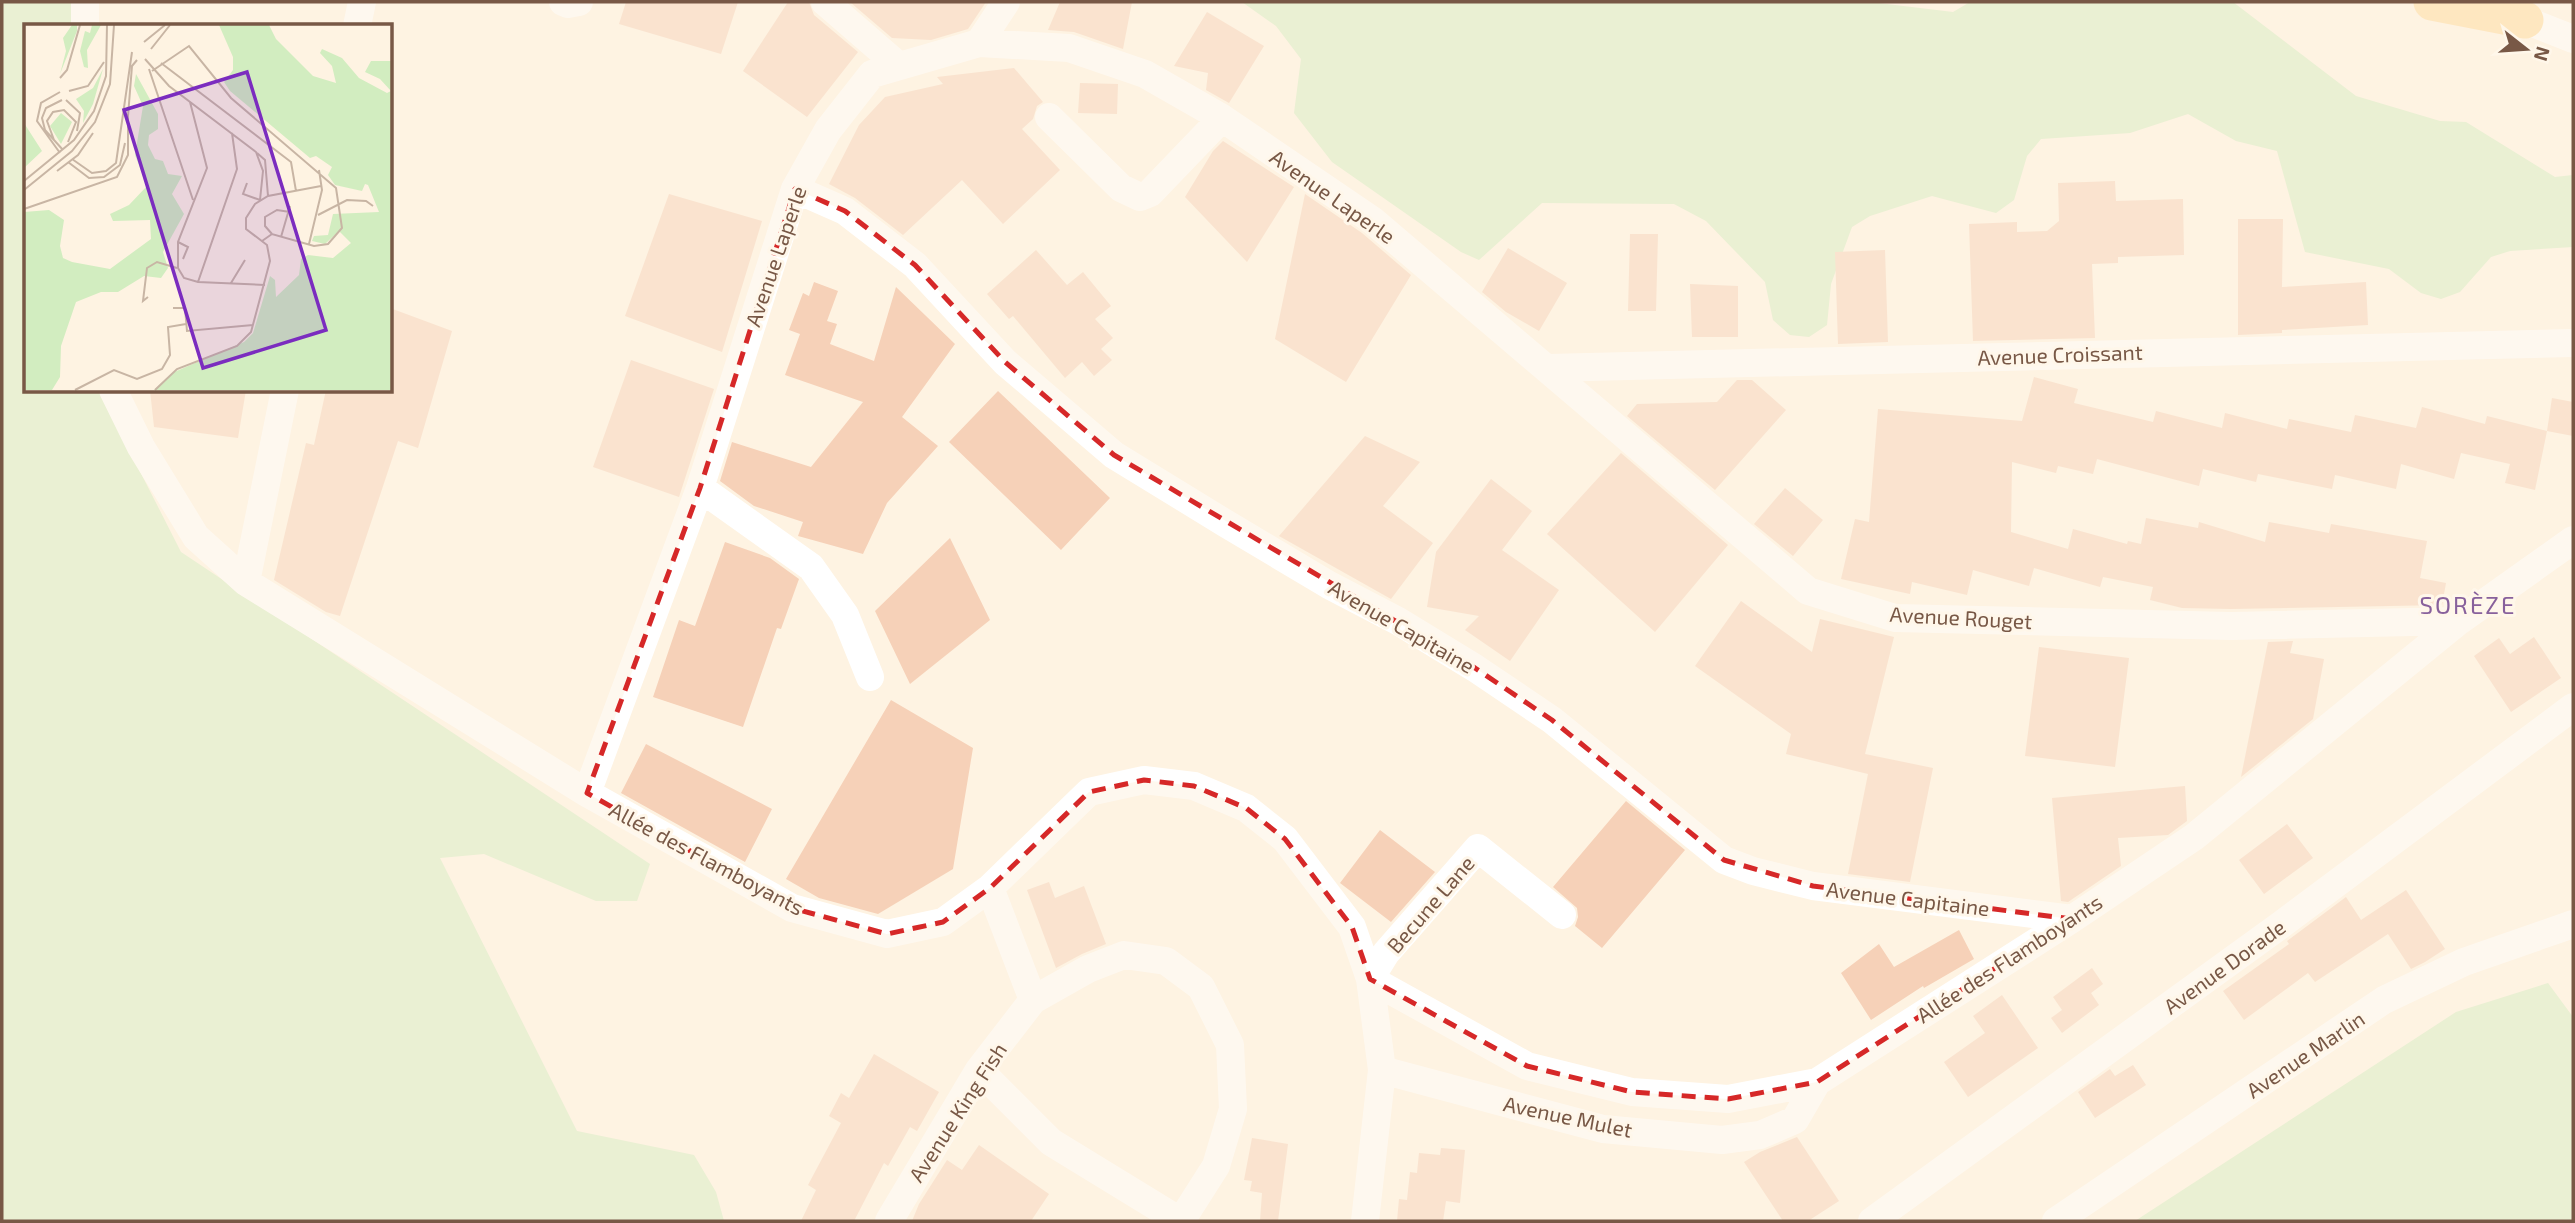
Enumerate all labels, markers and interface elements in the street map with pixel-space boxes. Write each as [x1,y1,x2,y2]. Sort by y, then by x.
north arrow [2491,14,2561,84]
inset map [24,24,392,392]
text: N [2530,44,2556,64]
street label: Avenue Laperle [1266,144,1400,248]
street label: Avenue Laperle [739,183,811,329]
street label: Avenue Croissant [1977,339,2143,369]
street label: Avenue Capitaine [1325,574,1479,678]
district label: SORÈZE [2420,590,2516,619]
street label: Avenue Rouget [1889,601,2033,633]
street label: Allée des Flamboyants [606,796,808,920]
street label: Becune Lane [1381,850,1479,958]
street label: Avenue Capitaine [1825,876,1991,920]
street label: Allée des Flamboyants [1912,889,2106,1027]
street label: Avenue Dorade [2158,914,2290,1018]
street label: Avenue Marlin [2241,1005,2369,1103]
street label: Avenue King Fish [903,1038,1011,1186]
street label: Avenue Mulet [1501,1090,1635,1142]

